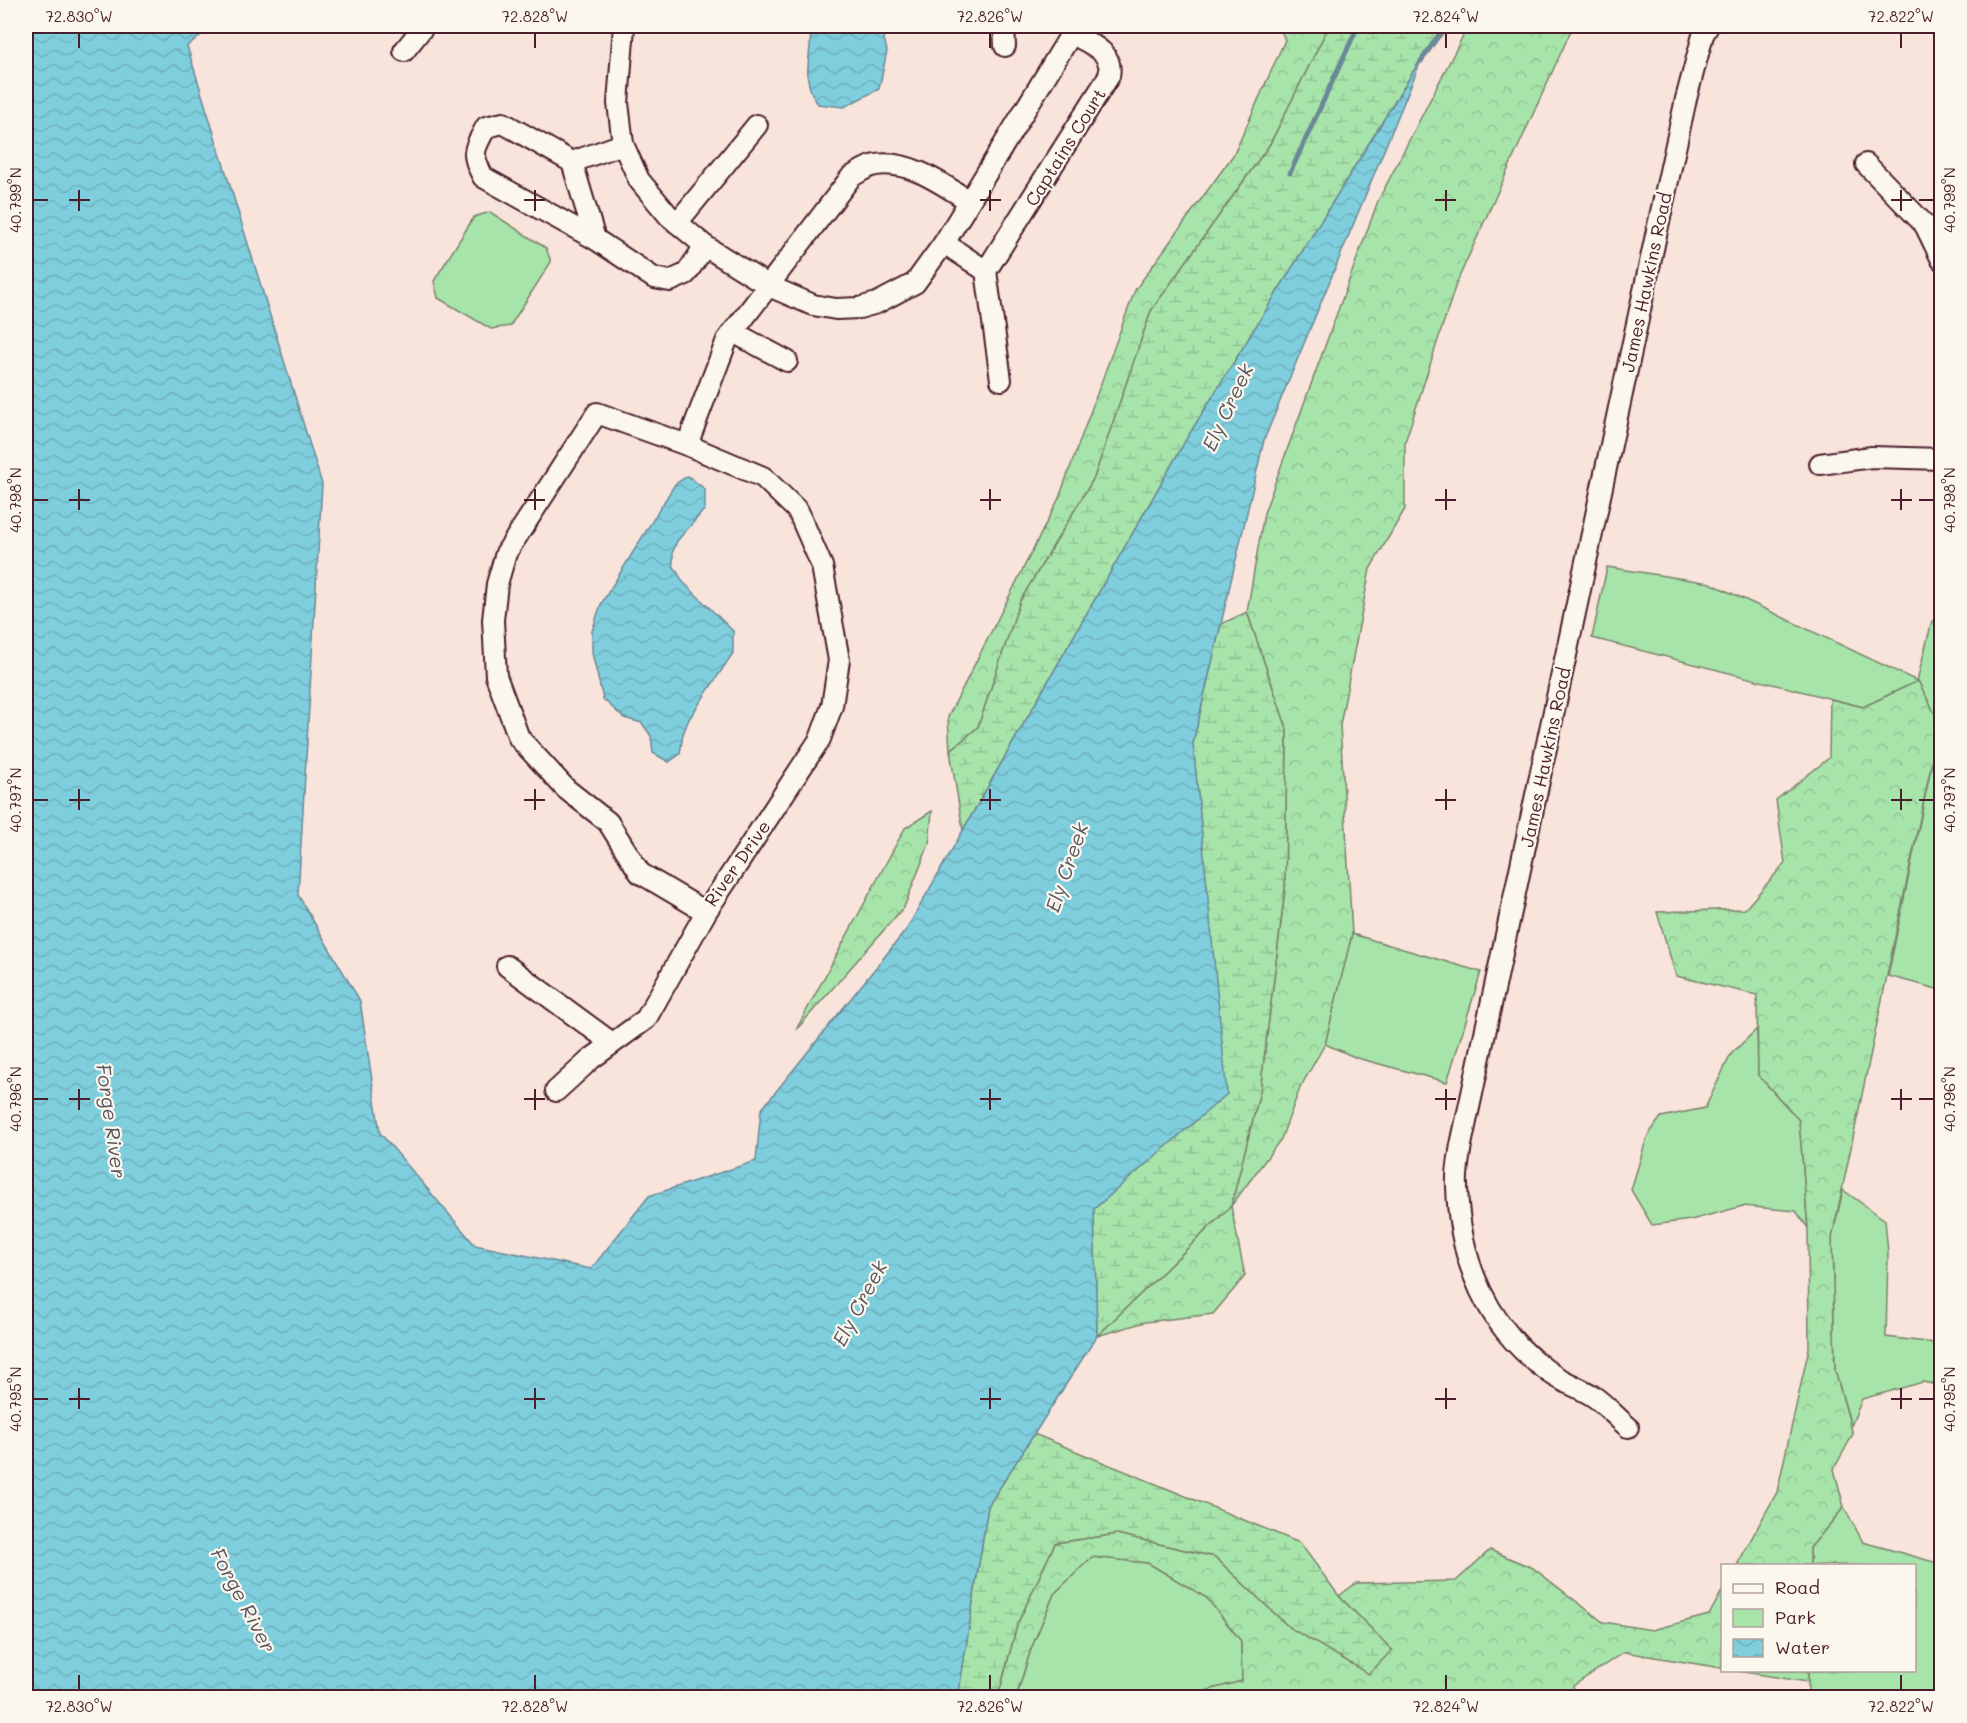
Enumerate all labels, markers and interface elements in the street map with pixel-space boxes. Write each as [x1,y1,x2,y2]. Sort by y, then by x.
text: 72.830°W [45,6,113,26]
text: 72.828°W [502,6,568,26]
text: 72.826°W [957,6,1023,26]
text: 72.824°W [1413,6,1479,26]
text: 72.822°W [1868,6,1934,26]
street label: Captains Court [1019,84,1111,210]
text: 40.799°N [5,167,25,233]
text: 40.799°N [1939,167,1959,233]
street label: James Hawkins Road [1615,190,1677,374]
water label: Ely Creek [1196,359,1259,455]
text: 40.798°N [5,467,25,533]
text: 40.798°N [1939,467,1959,533]
street label: James Hawkins Road [1514,665,1576,849]
text: 40.797°N [5,768,25,832]
text: 40.797°N [1939,768,1959,832]
street label: River Drive [698,815,776,911]
water label: Ely Creek [1039,818,1094,915]
water label: Forge River [91,1062,133,1180]
text: 40.796°N [5,1066,25,1132]
text: 40.796°N [1939,1066,1959,1132]
water label: Ely Creek [826,1256,892,1350]
text: 40.795°N [5,1366,25,1432]
text: 40.795°N [1939,1366,1959,1432]
water label: Forge River [205,1543,283,1657]
legend [1721,1564,1916,1672]
text: Road [1775,1575,1820,1599]
text: Park [1775,1605,1816,1629]
text: Water [1775,1635,1830,1659]
text: 72.830°W [45,1696,113,1716]
text: 72.828°W [502,1696,568,1716]
text: 72.826°W [957,1696,1023,1716]
text: 72.824°W [1413,1696,1479,1716]
text: 72.822°W [1868,1696,1934,1716]

